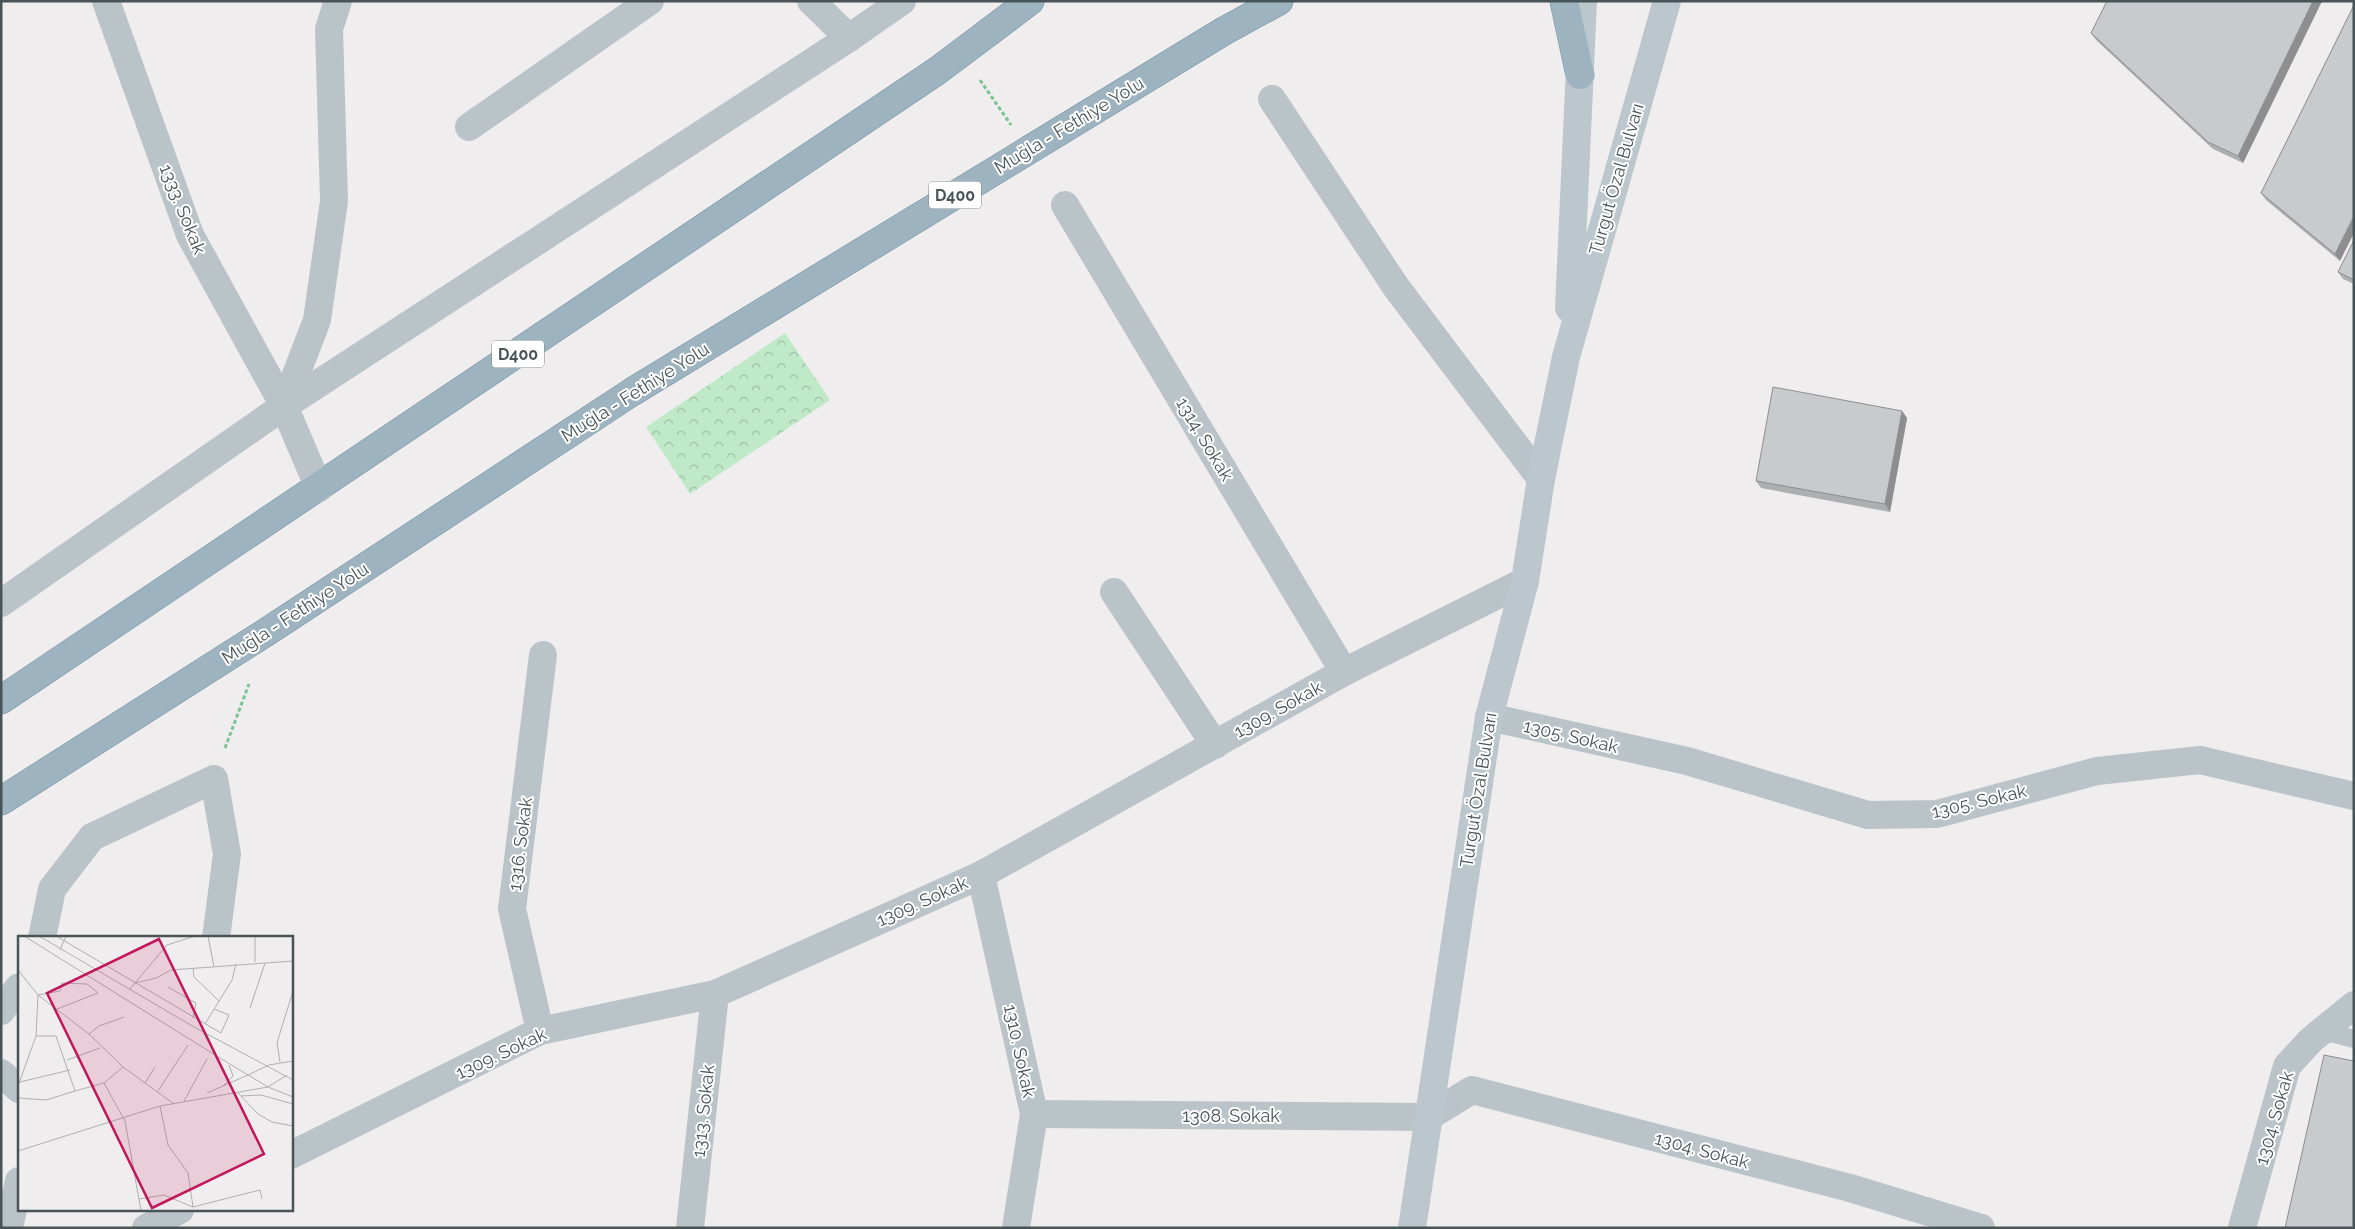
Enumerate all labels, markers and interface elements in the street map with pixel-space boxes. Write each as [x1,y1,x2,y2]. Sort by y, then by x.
street label: Muğla - Fethiye Yolu [991,72,1147,178]
street label: Turgut Özal Bulvarı [1584,101,1648,257]
street label: 1333. Sokak [155,161,211,257]
road number: D400 [929,182,981,208]
street label: Muğla - Fethiye Yolu [557,338,713,446]
road number: D400 [492,340,544,368]
street label: 1314. Sokak [1172,394,1238,485]
street label: Muğla - Fethiye Yolu [218,558,372,668]
street label: 1309. Sokak [1230,676,1326,742]
street label: Turgut Özal Bulvarı [1455,711,1501,869]
street label: 1305. Sokak [1522,715,1621,757]
street label: 1305. Sokak [1930,780,2029,822]
street label: 1316. Sokak [504,795,536,892]
street label: 1309. Sokak [873,871,971,930]
inset map [18,936,292,1212]
street label: 1310. Sokak [1000,1003,1040,1100]
street label: 1309. Sokak [452,1023,550,1083]
street label: 1313. Sokak [688,1063,718,1158]
street label: 1304. Sokak [2251,1068,2298,1167]
street label: 1308. Sokak [1182,1105,1280,1126]
street label: 1304. Sokak [1653,1127,1752,1173]

